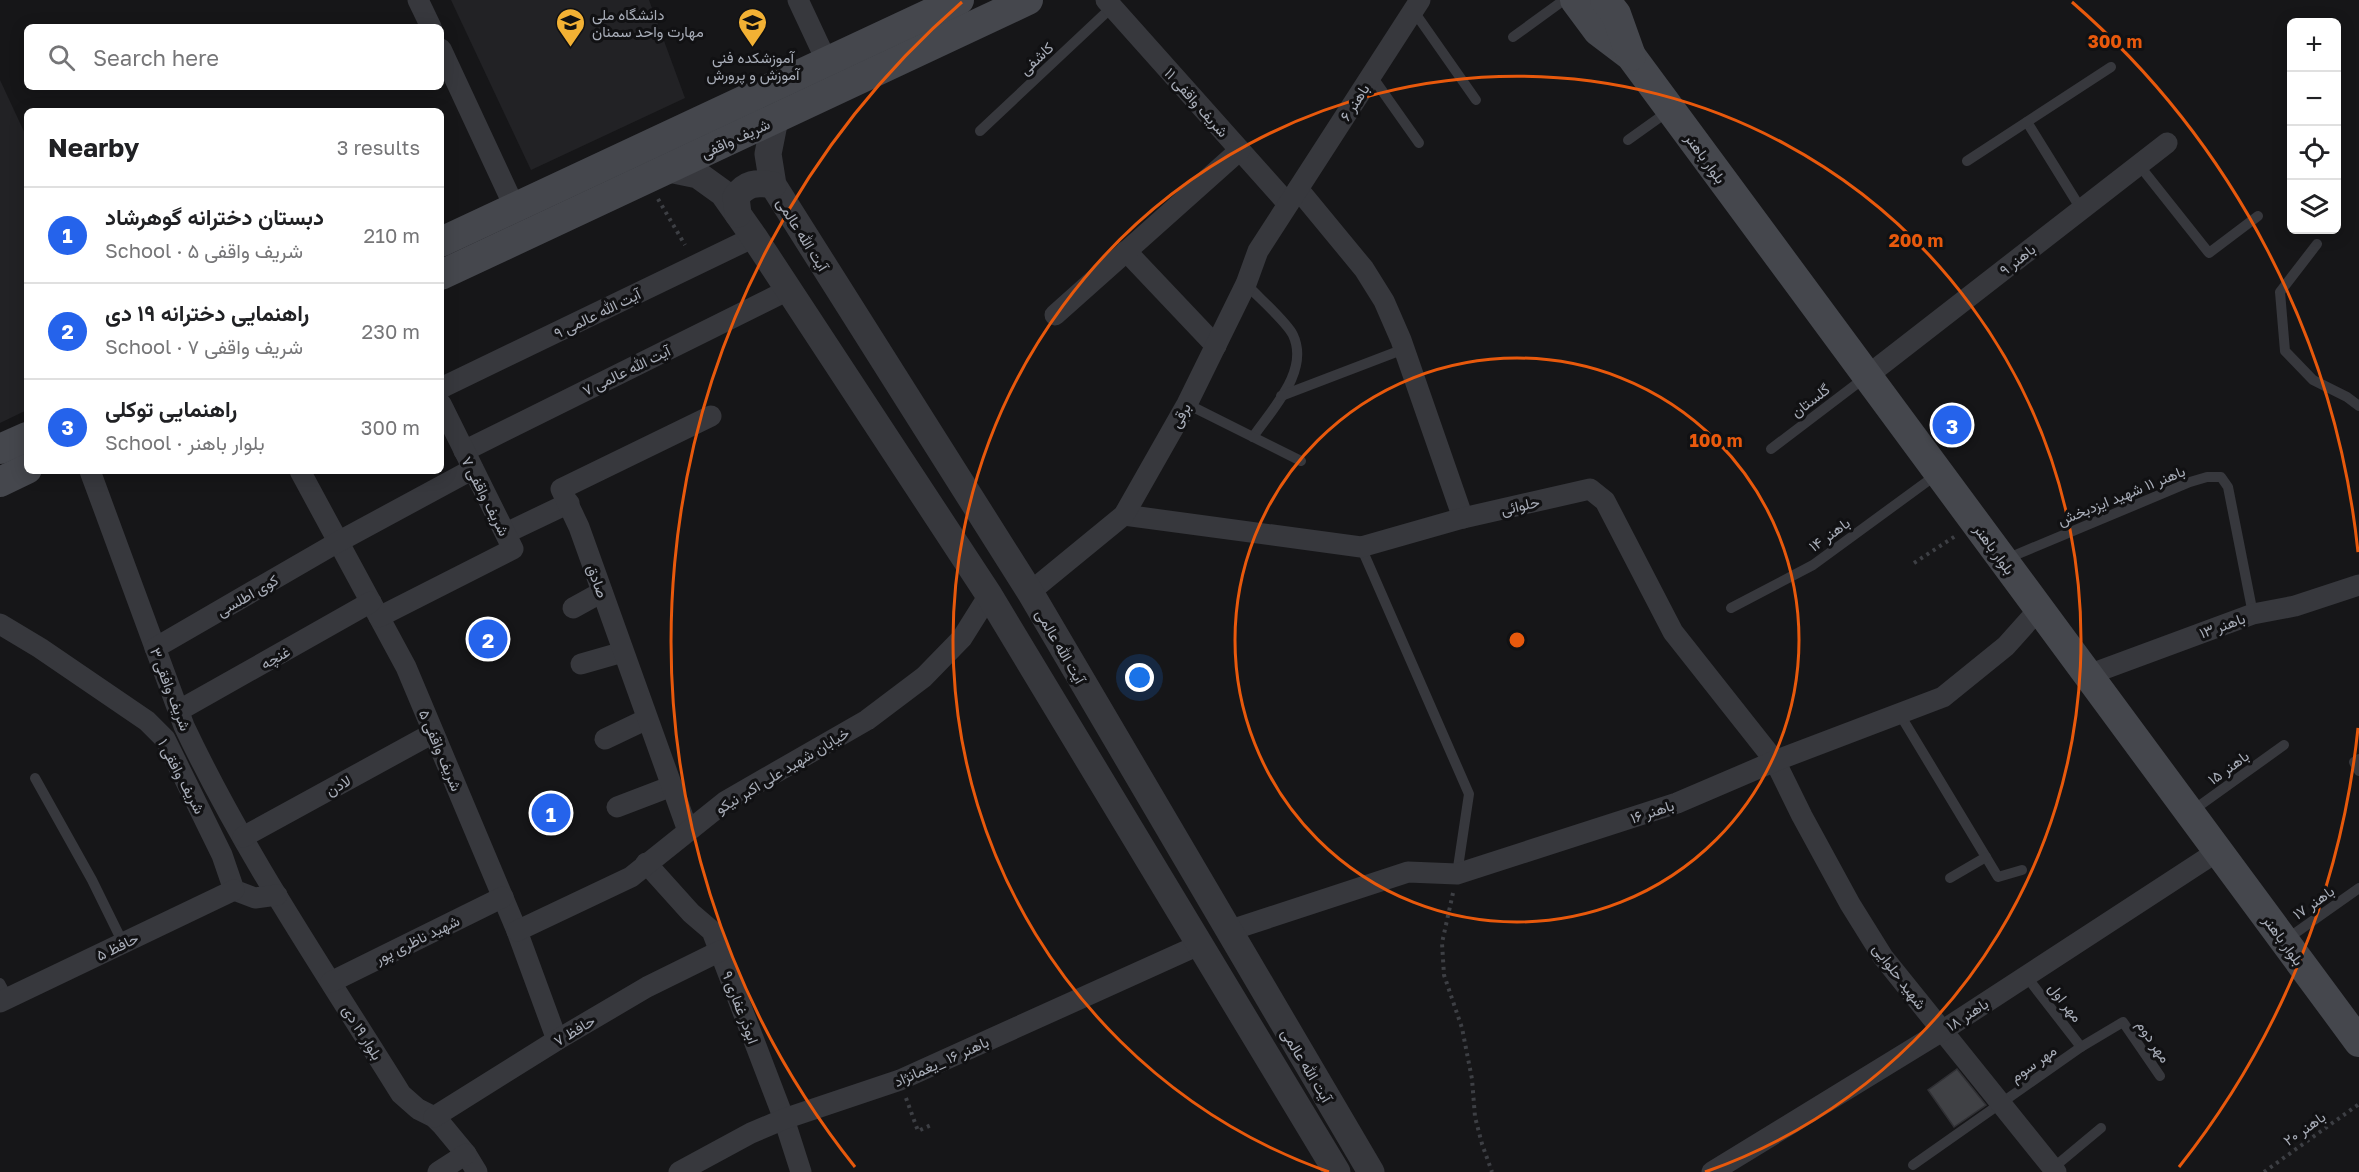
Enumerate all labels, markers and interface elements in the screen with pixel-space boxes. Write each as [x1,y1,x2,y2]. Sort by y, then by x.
place label: دانشگاه ملی مهارت واحد سمنان [592,5,704,41]
school or university icon: آموزشکده فنی آموزش و پرورش [737,6,769,48]
school or university icon: دانشگاه ملی مهارت واحد سمنان [555,7,587,49]
map controls [2287,18,2341,234]
button: + [2287,18,2341,72]
search box [24,24,444,90]
text: 300 m [2088,30,2142,52]
street label: کاشفی [1015,38,1058,80]
icon: search [45,41,78,74]
text: Search here [93,44,219,71]
place label: آموزشکده فنی آموزش و پرورش [706,48,801,85]
street label: شریف واقفی ۱۱ [1160,64,1233,142]
button: − [2287,72,2341,126]
street label: باهنر ۶ [1335,80,1373,125]
street label: شریف واقفی [698,114,773,164]
button: locate [2287,126,2341,180]
street label: بلوار باهنر [1680,128,1730,187]
text: Nearby [48,132,139,163]
text: 3 results [337,135,420,159]
button: layers [2287,180,2341,234]
street label: آیت الله عالمی [772,194,833,276]
text: دبستان دخترانه گوهرشاد [105,203,324,230]
text: 1 [62,223,73,247]
text: 210 m [364,223,420,247]
text: 200 m [1889,229,1943,251]
text: School · شریف واقفی ۵ [105,238,303,262]
street label: باهنر ۹ [1995,239,2039,279]
street label: آیت الله عالمی ۹ [551,284,645,344]
text: راهنمایی دخترانه ۱۹ دی [105,299,309,326]
text: 2 [61,319,74,343]
text: 230 m [362,319,420,343]
text: School · شریف واقفی ۷ [105,334,303,358]
street label: آیت الله عالمی ۷ [579,340,675,401]
street label: گلستان [1787,379,1834,421]
text: راهنمایی توکلی [105,395,237,422]
street label: برقی [1166,399,1196,432]
pin: 3 [1932,402,1972,448]
text: 3 [61,415,74,439]
text: 300 m [361,415,420,439]
text: 100 m [1690,429,1742,451]
text: School · بلوار باهنر [105,430,265,454]
street label: شریف واقفی ۷ [456,453,514,540]
street label: باهنر ۱۱ شهید ایزدبخش [2055,461,2188,531]
street label: حلوائی [1499,492,1542,520]
street label: باهنر ۱۴ [1805,513,1854,556]
street label: بلوار باهنر [1969,519,2019,578]
street label: صادق [583,562,612,600]
street label: کوی اطلسی [213,570,282,622]
street label: آیت الله عالمی [1031,606,1090,689]
street label: باهنر ۱۳ [2197,608,2248,643]
pin: 2 [468,616,508,662]
centre of rings [1507,630,1527,650]
street label: غنچه [257,642,294,674]
street label: شریف وافقی ۳ [145,645,195,734]
your location [1125,663,1154,692]
street label: شریف واقفی ۵ [414,707,466,794]
street label: خیابان شهید علی اکبر نیکو [712,723,853,819]
street label: شریف وافقی ۱ [153,735,209,818]
street label: باهنر ۱۵ [2204,746,2253,789]
street label: لادن [322,771,354,800]
pin: 1 [532,790,570,836]
street label: باهنر ۱۶ [1628,795,1676,827]
street label: باهنر ۱۷ [2289,881,2338,924]
street label: بلوار باهنر [2258,910,2308,969]
street label: شهید ناظری پور [371,911,463,969]
street label: حافظ ۵ [93,928,141,964]
street label: شهید حلوایی [1868,939,1931,1014]
street label: ابوذر غفاری ۹ [717,968,763,1047]
street label: مهر اول [2044,979,2087,1026]
street label: باهنر ۱۸ [1943,994,1992,1035]
street label: بلوار ۱۹ دی [337,1001,387,1064]
street label: حافظ ۷ [550,1011,598,1049]
street label: مهر دوم [2132,1016,2175,1067]
street label: آیت الله عالمی [1276,1025,1337,1108]
street label: باهنر ۱۶ _یغمانژاد [891,1032,992,1091]
street label: مهر سوم [2006,1041,2061,1087]
street label: باهنر ۲۰ [2279,1107,2329,1150]

